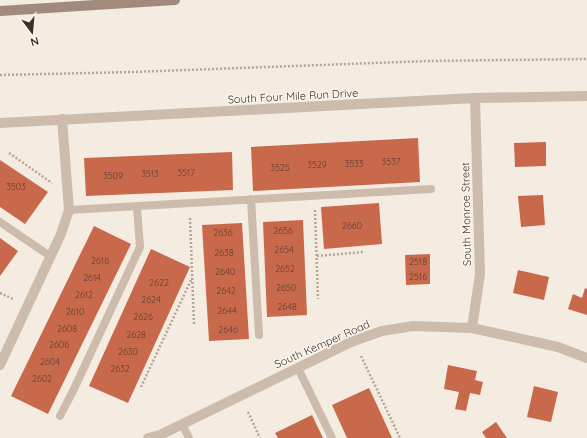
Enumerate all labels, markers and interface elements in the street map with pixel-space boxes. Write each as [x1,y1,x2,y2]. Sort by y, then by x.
north arrow [12,12,52,52]
text: N [29,34,41,49]
street label: South Four Mile Run Drive [227,86,359,106]
house number: 3537 [382,156,401,167]
house number: 3533 [344,158,364,169]
house number: 3529 [307,159,327,170]
house number: 3525 [270,162,290,173]
street label: South Monroe Street [458,162,474,266]
house number: 3517 [177,167,195,178]
house number: 3513 [141,168,159,179]
house number: 3509 [103,170,123,181]
house number: 3503 [6,181,26,192]
house number: 2660 [342,220,362,231]
house number: 2656 [273,225,293,236]
house number: 2636 [213,227,233,238]
house number: 2654 [274,244,294,255]
house number: 2638 [214,247,234,258]
house number: 2616 [91,255,109,266]
house number: 2518 [409,256,427,267]
house number: 2652 [275,263,295,274]
house number: 2640 [215,266,235,277]
house number: 2516 [409,271,427,282]
house number: 2614 [83,272,101,283]
house number: 2622 [149,277,169,288]
house number: 2650 [276,282,296,293]
house number: 2642 [216,285,236,296]
house number: 2612 [75,289,93,300]
house number: 2624 [141,294,161,305]
house number: 2648 [277,301,297,312]
house number: 2644 [217,305,237,316]
house number: 2610 [66,306,84,317]
house number: 2626 [133,311,153,322]
street label: South Kemper Road [272,317,372,371]
house number: 2608 [57,323,77,334]
house number: 2646 [218,324,238,335]
house number: 2628 [126,329,146,340]
house number: 2606 [49,339,69,350]
house number: 2630 [118,346,138,357]
house number: 2604 [40,356,60,367]
house number: 2632 [110,363,130,374]
house number: 2602 [32,373,52,384]

